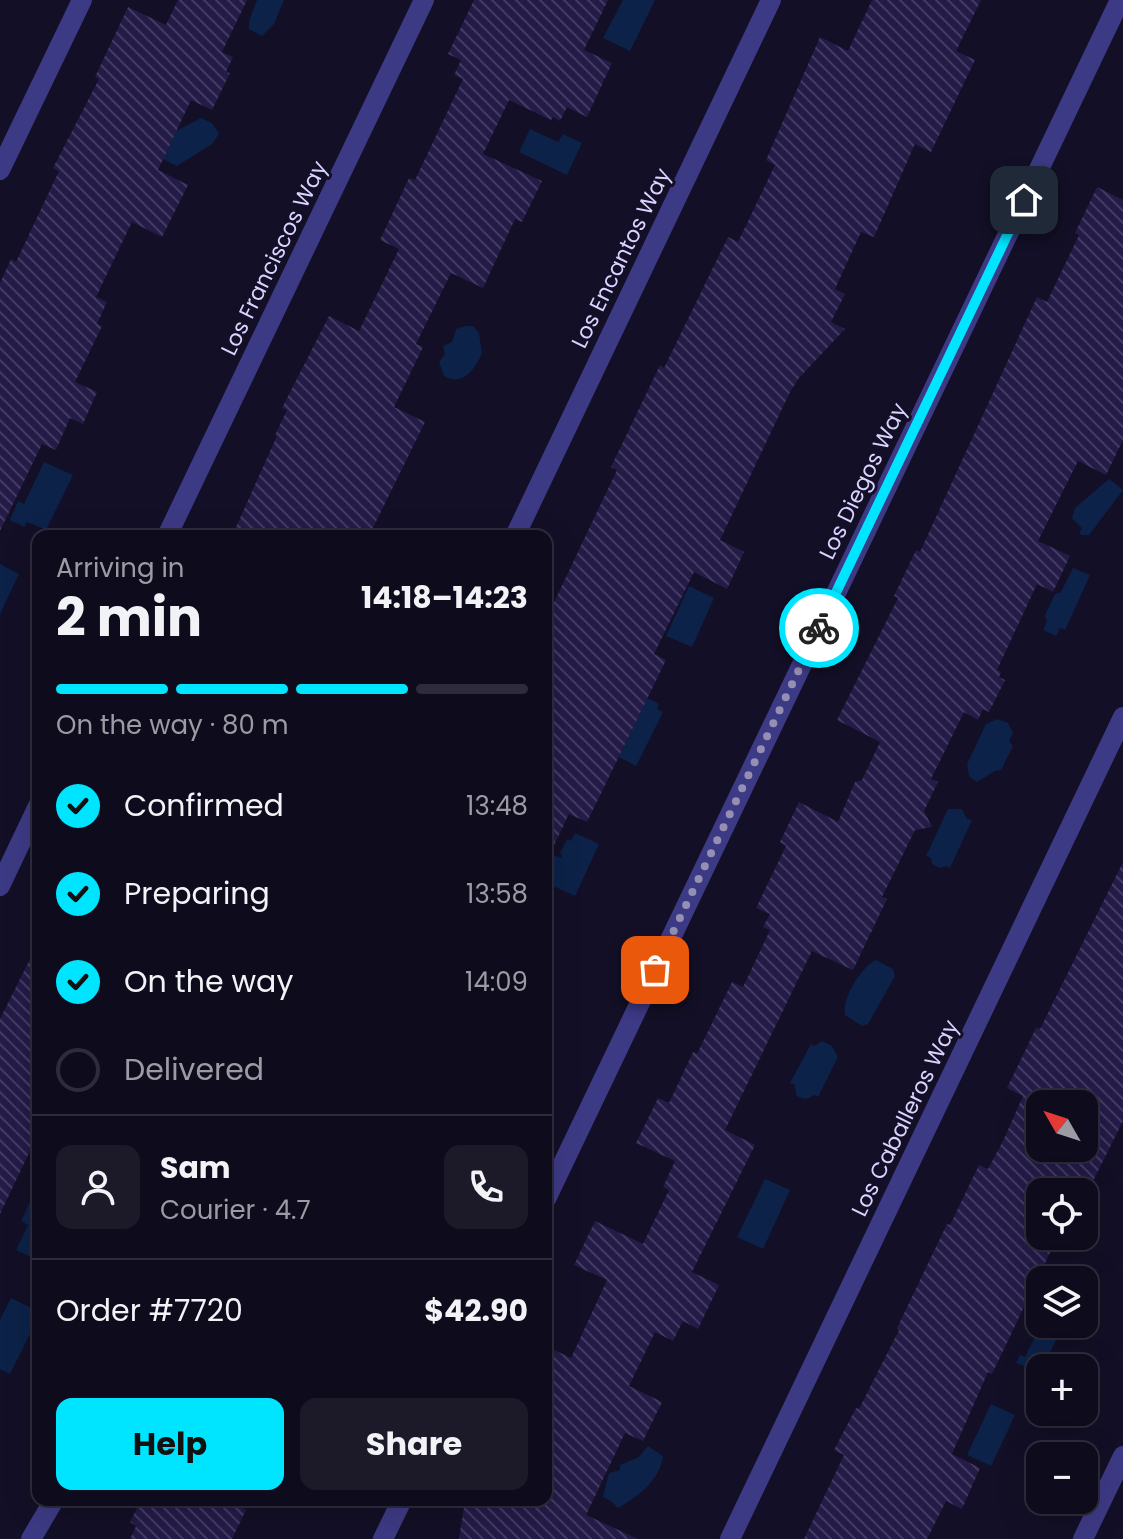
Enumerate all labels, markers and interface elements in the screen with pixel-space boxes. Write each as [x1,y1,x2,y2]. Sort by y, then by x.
street label: Los Franciscos Way [213,155,335,361]
street label: Los Encantos Way [564,162,678,353]
pin [990,166,1058,234]
icon: home [1002,178,1046,222]
street label: Los Diegos Way [812,397,915,564]
text: Arriving in [56,550,185,586]
text: 14:18–14:23 [361,576,528,619]
text: 2 min [56,581,202,654]
courier [779,588,859,668]
icon: bike [797,606,841,650]
text: On the way · 80 m [56,707,289,743]
icon: check [56,784,100,828]
text: Confirmed [124,784,284,827]
text: 13:48 [466,788,528,824]
icon: check [56,872,100,916]
text: Preparing [124,872,270,915]
text: 13:58 [466,876,528,912]
pin [621,936,689,1004]
icon: bag [633,948,677,992]
icon: check [56,960,100,1004]
text: On the way [124,960,293,1003]
text: 14:09 [465,964,528,1000]
street label: Los Caballeros Way [844,1014,966,1222]
text: Delivered [124,1048,264,1091]
north arrow [1026,1090,1098,1162]
map controls [1026,1090,1098,1514]
button: person [56,1145,140,1229]
button: phone [444,1145,528,1229]
text: Sam [160,1146,231,1189]
button: locate [1026,1178,1098,1250]
text: Courier · 4.7 [160,1192,311,1228]
button: layers [1026,1266,1098,1338]
text: Order #7720 [56,1289,243,1332]
text: $42.90 [424,1289,528,1332]
button: + [1026,1354,1098,1426]
button: Help [56,1398,284,1490]
button: Share [300,1398,528,1490]
button: − [1026,1442,1098,1514]

